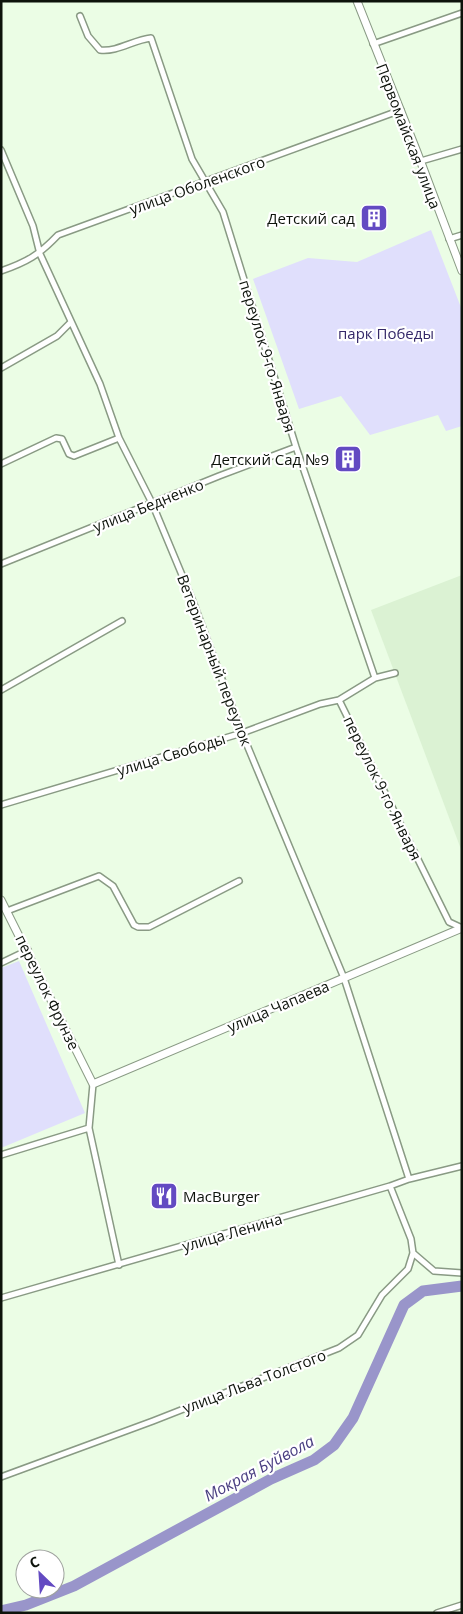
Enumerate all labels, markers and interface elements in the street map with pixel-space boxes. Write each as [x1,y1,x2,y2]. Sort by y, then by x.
street label: Первомайская улица [372,61,446,211]
street label: улица Оболенского [126,151,268,219]
building icon: Детский сад [359,203,389,233]
place label: Детский сад [267,208,355,228]
street label: переулок 9-го Января [235,277,301,435]
park label: парк Победы [338,323,434,343]
building icon: Детский Сад №9 [333,444,363,474]
place label: Детский Сад №9 [211,449,329,469]
street label: улица Бедненко [90,474,206,536]
street label: Ветеринарный переулок [173,571,257,749]
street label: переулок 9-го Января [339,712,427,864]
street label: улица Свободы [114,728,228,780]
street label: переулок Фрунзе [11,931,85,1053]
street label: улица Чапаева [224,976,332,1036]
restaurant icon: MacBurger [149,1181,179,1211]
place label: MacBurger [183,1186,260,1206]
street label: улица Ленина [180,1208,284,1256]
street label: улица Льва Толстого [179,1344,329,1418]
water label: Мокрая Буйвола [200,1430,318,1506]
north arrow [15,1549,65,1599]
text: С [26,1551,42,1572]

